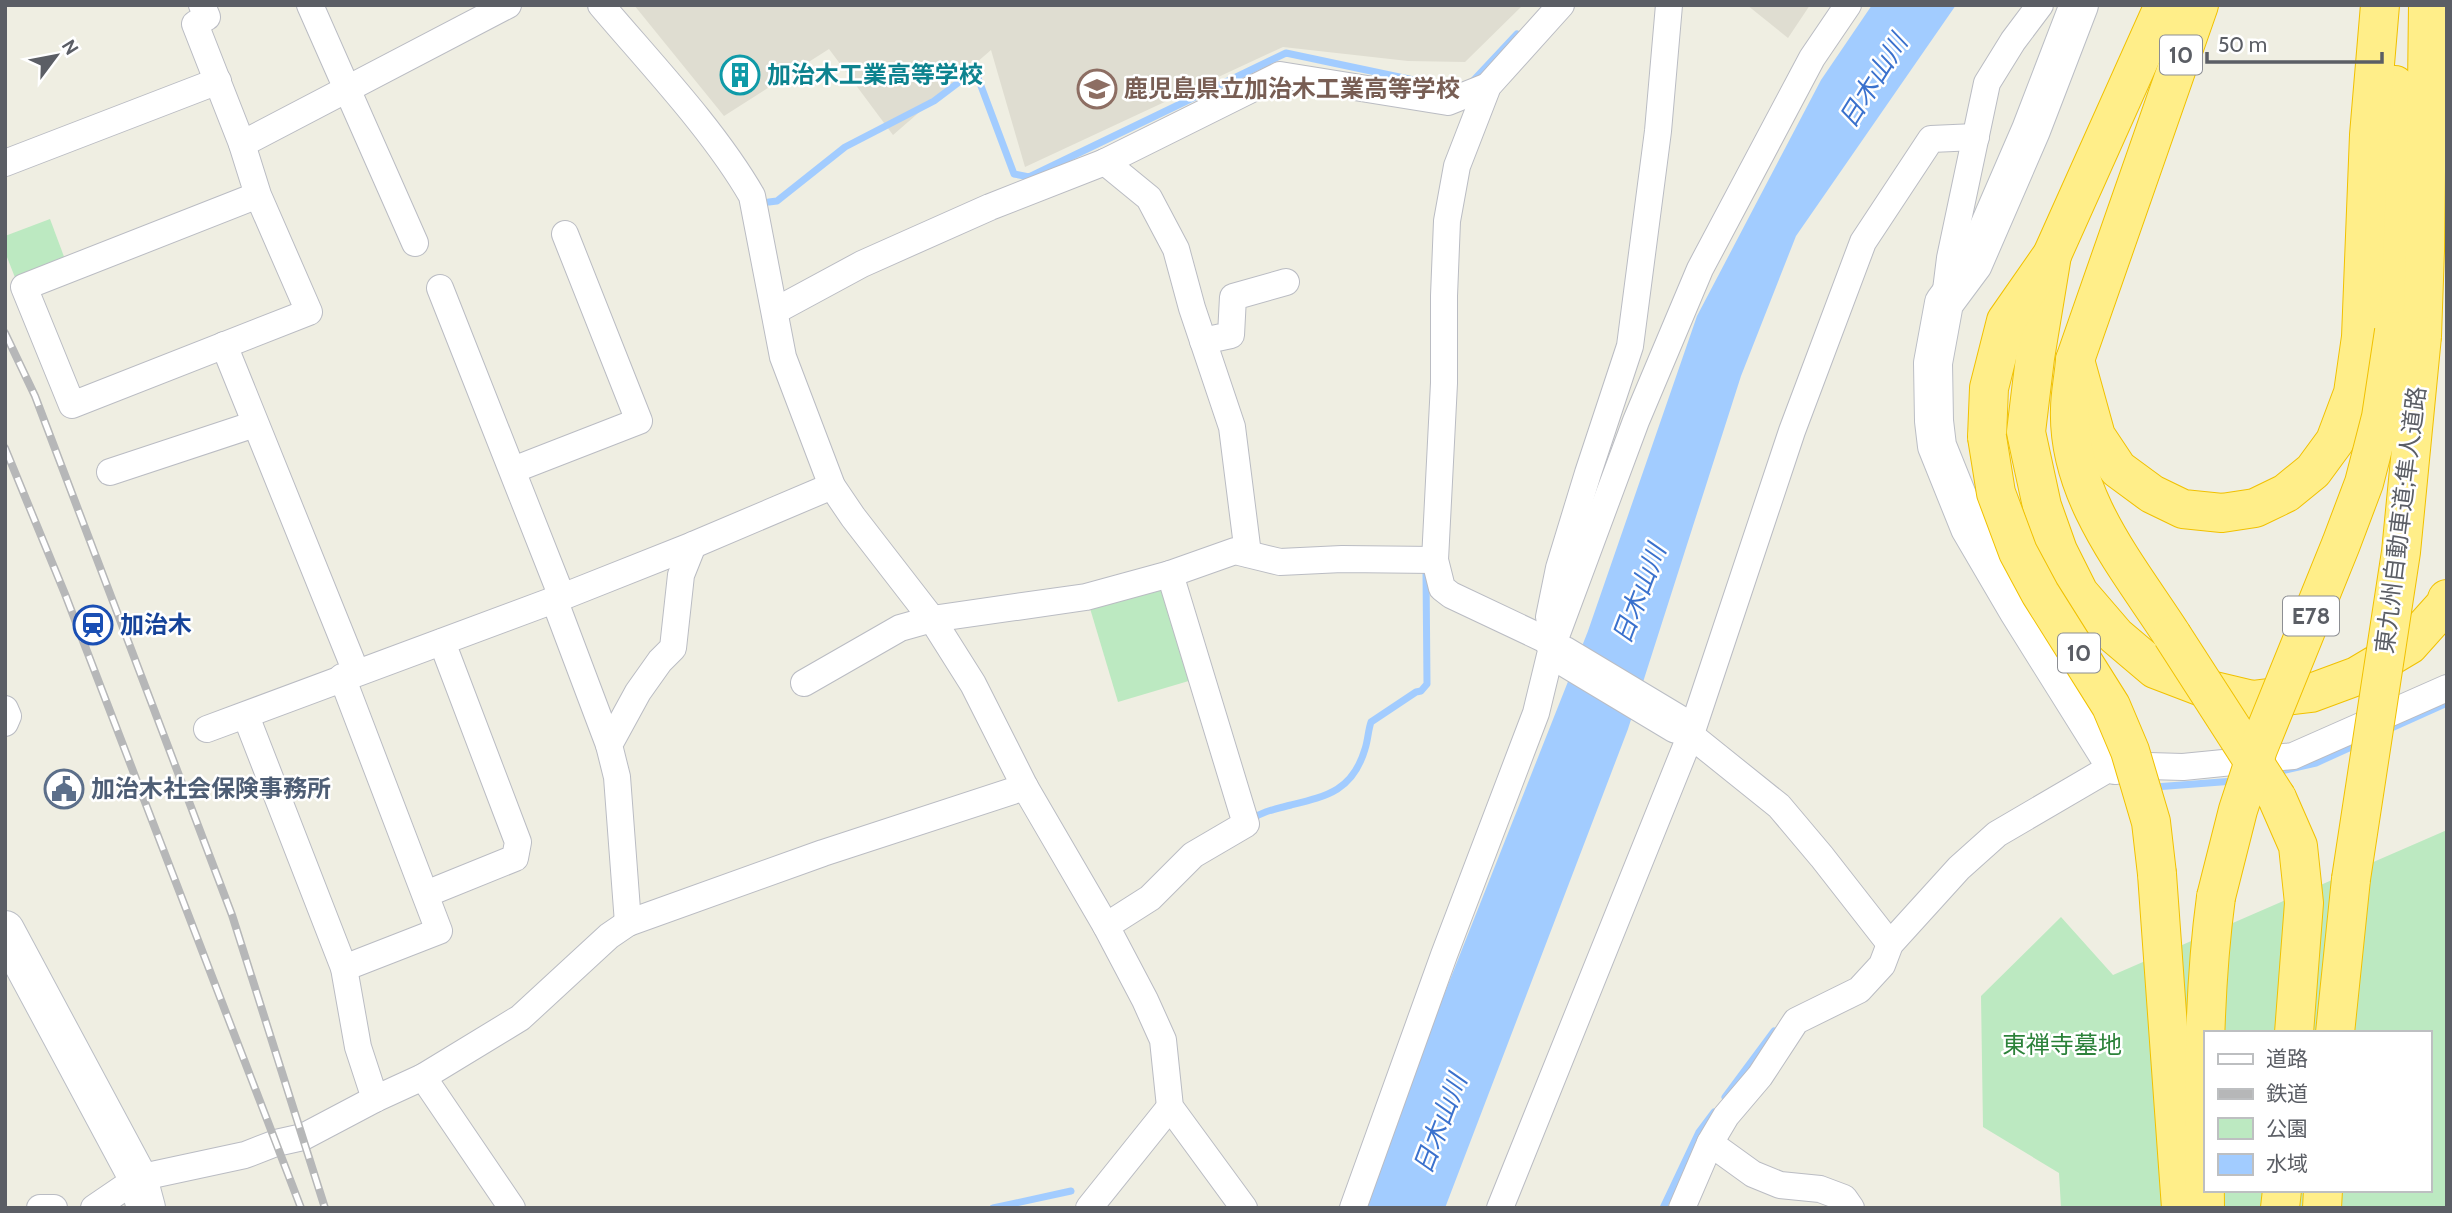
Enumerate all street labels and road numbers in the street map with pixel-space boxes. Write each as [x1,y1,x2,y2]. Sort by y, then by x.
road number: 10 [2160,36,2202,74]
street label: 東九州自動車道;隼人道路 [2370,385,2431,655]
road number: E78 [2283,596,2339,636]
road number: 10 [2058,634,2100,673]

